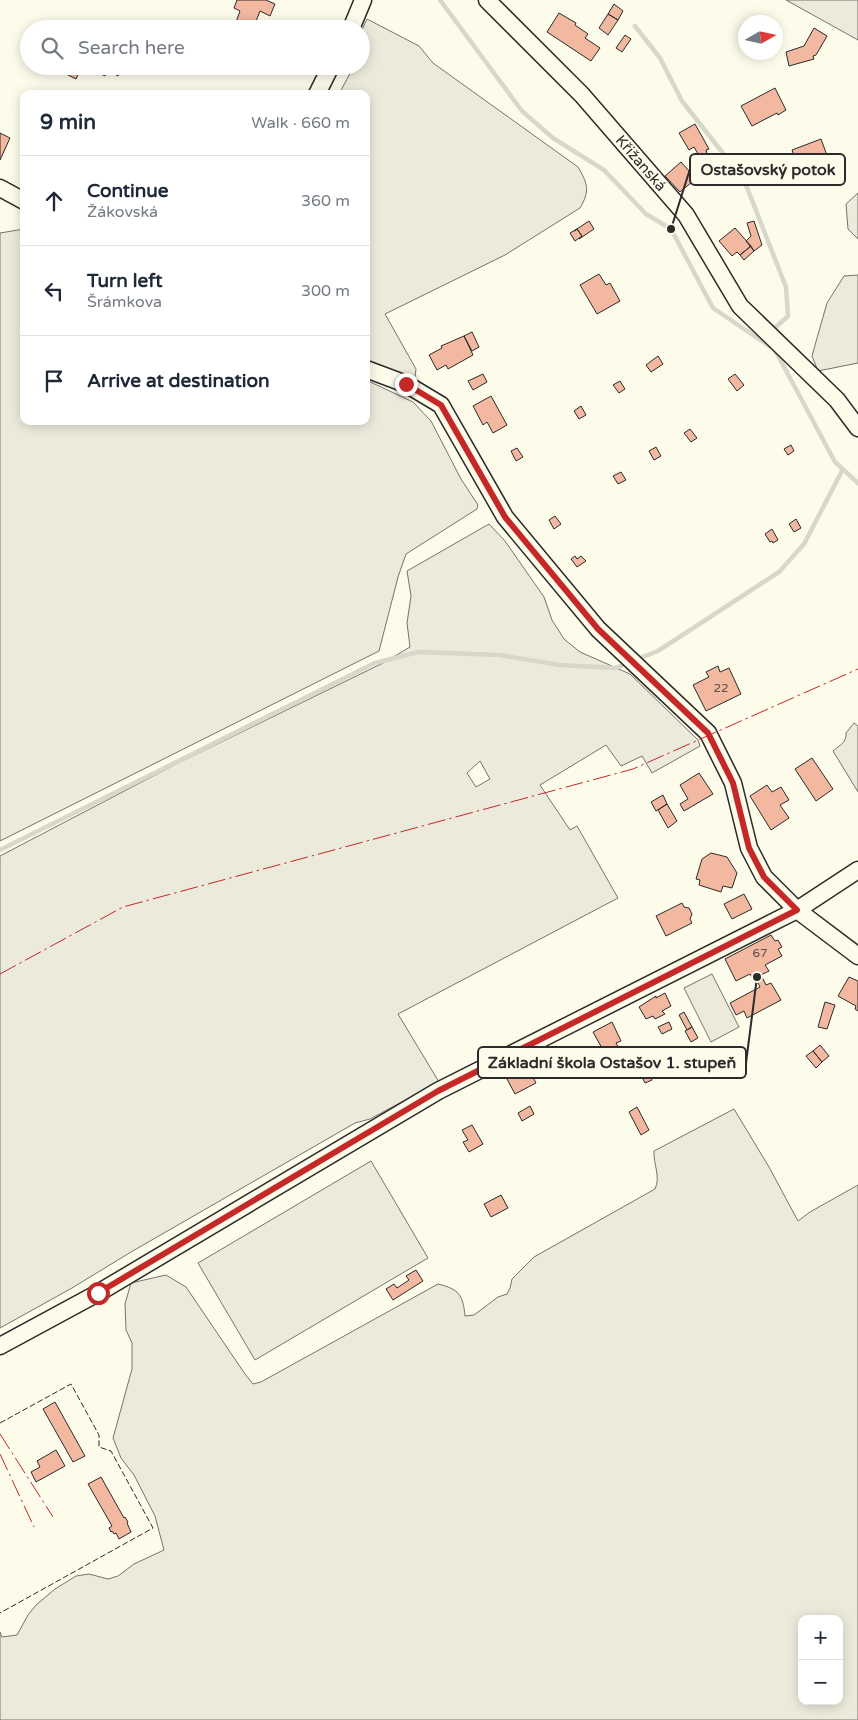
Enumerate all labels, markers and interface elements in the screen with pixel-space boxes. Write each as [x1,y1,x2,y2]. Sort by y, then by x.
north arrow [738,15,783,60]
search box [20,20,370,75]
icon: search [38,34,66,62]
text: Search here [78,37,185,59]
text: 9 min [40,110,96,135]
text: Walk · 660 m [251,113,350,133]
street label: Křižanská [612,131,670,195]
callout: Ostašovský potok [690,154,845,185]
text: Ostašovský potok [701,160,836,180]
text: Continue [87,180,169,202]
icon: ahead [40,187,68,215]
text: 360 m [301,191,350,211]
text: Žákovská [87,202,158,222]
text: Turn left [87,270,163,292]
icon: left [40,277,68,305]
text: 300 m [301,281,350,301]
text: Šrámkova [87,292,162,312]
icon: arrive [40,367,68,395]
text: Arrive at destination [87,370,270,392]
route end [395,373,418,396]
house number: 22 [713,681,729,695]
house number: 67 [752,946,768,960]
callout: Základní škola Ostašov 1. stupeň [478,1047,746,1078]
text: Základní škola Ostašov 1. stupeň [488,1053,736,1073]
route start [87,1282,110,1305]
map controls [798,1615,843,1705]
button: + [798,1615,843,1660]
button: − [798,1660,843,1705]

